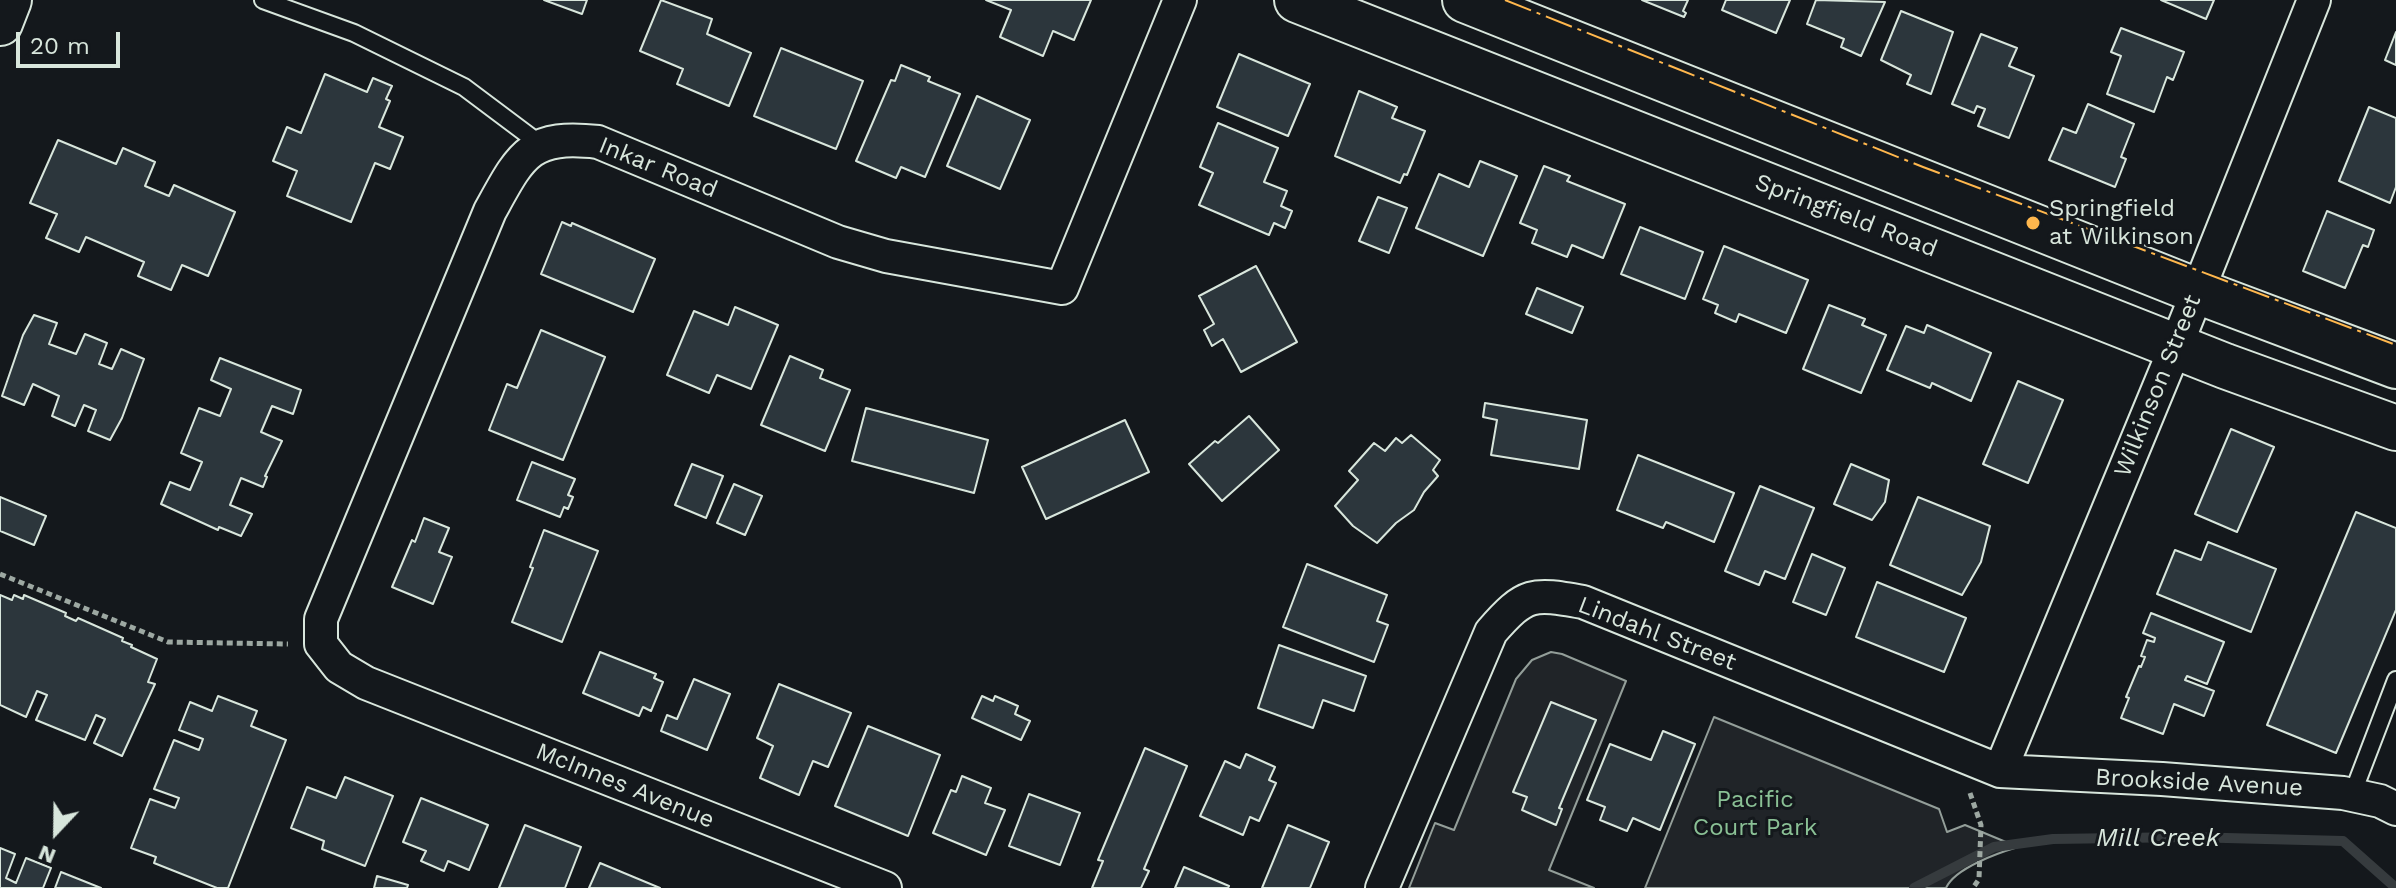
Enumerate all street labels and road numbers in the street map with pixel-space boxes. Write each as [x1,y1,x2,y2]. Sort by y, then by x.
street label: Inkar Road [594,131,722,205]
street label: Springfield Road [1751,168,1941,264]
street label: Wilkinson Street [2108,291,2208,481]
street label: Lindahl Street [1574,591,1740,677]
street label: McInnes Avenue [532,737,718,835]
street label: Brookside Avenue [2094,763,2304,803]

